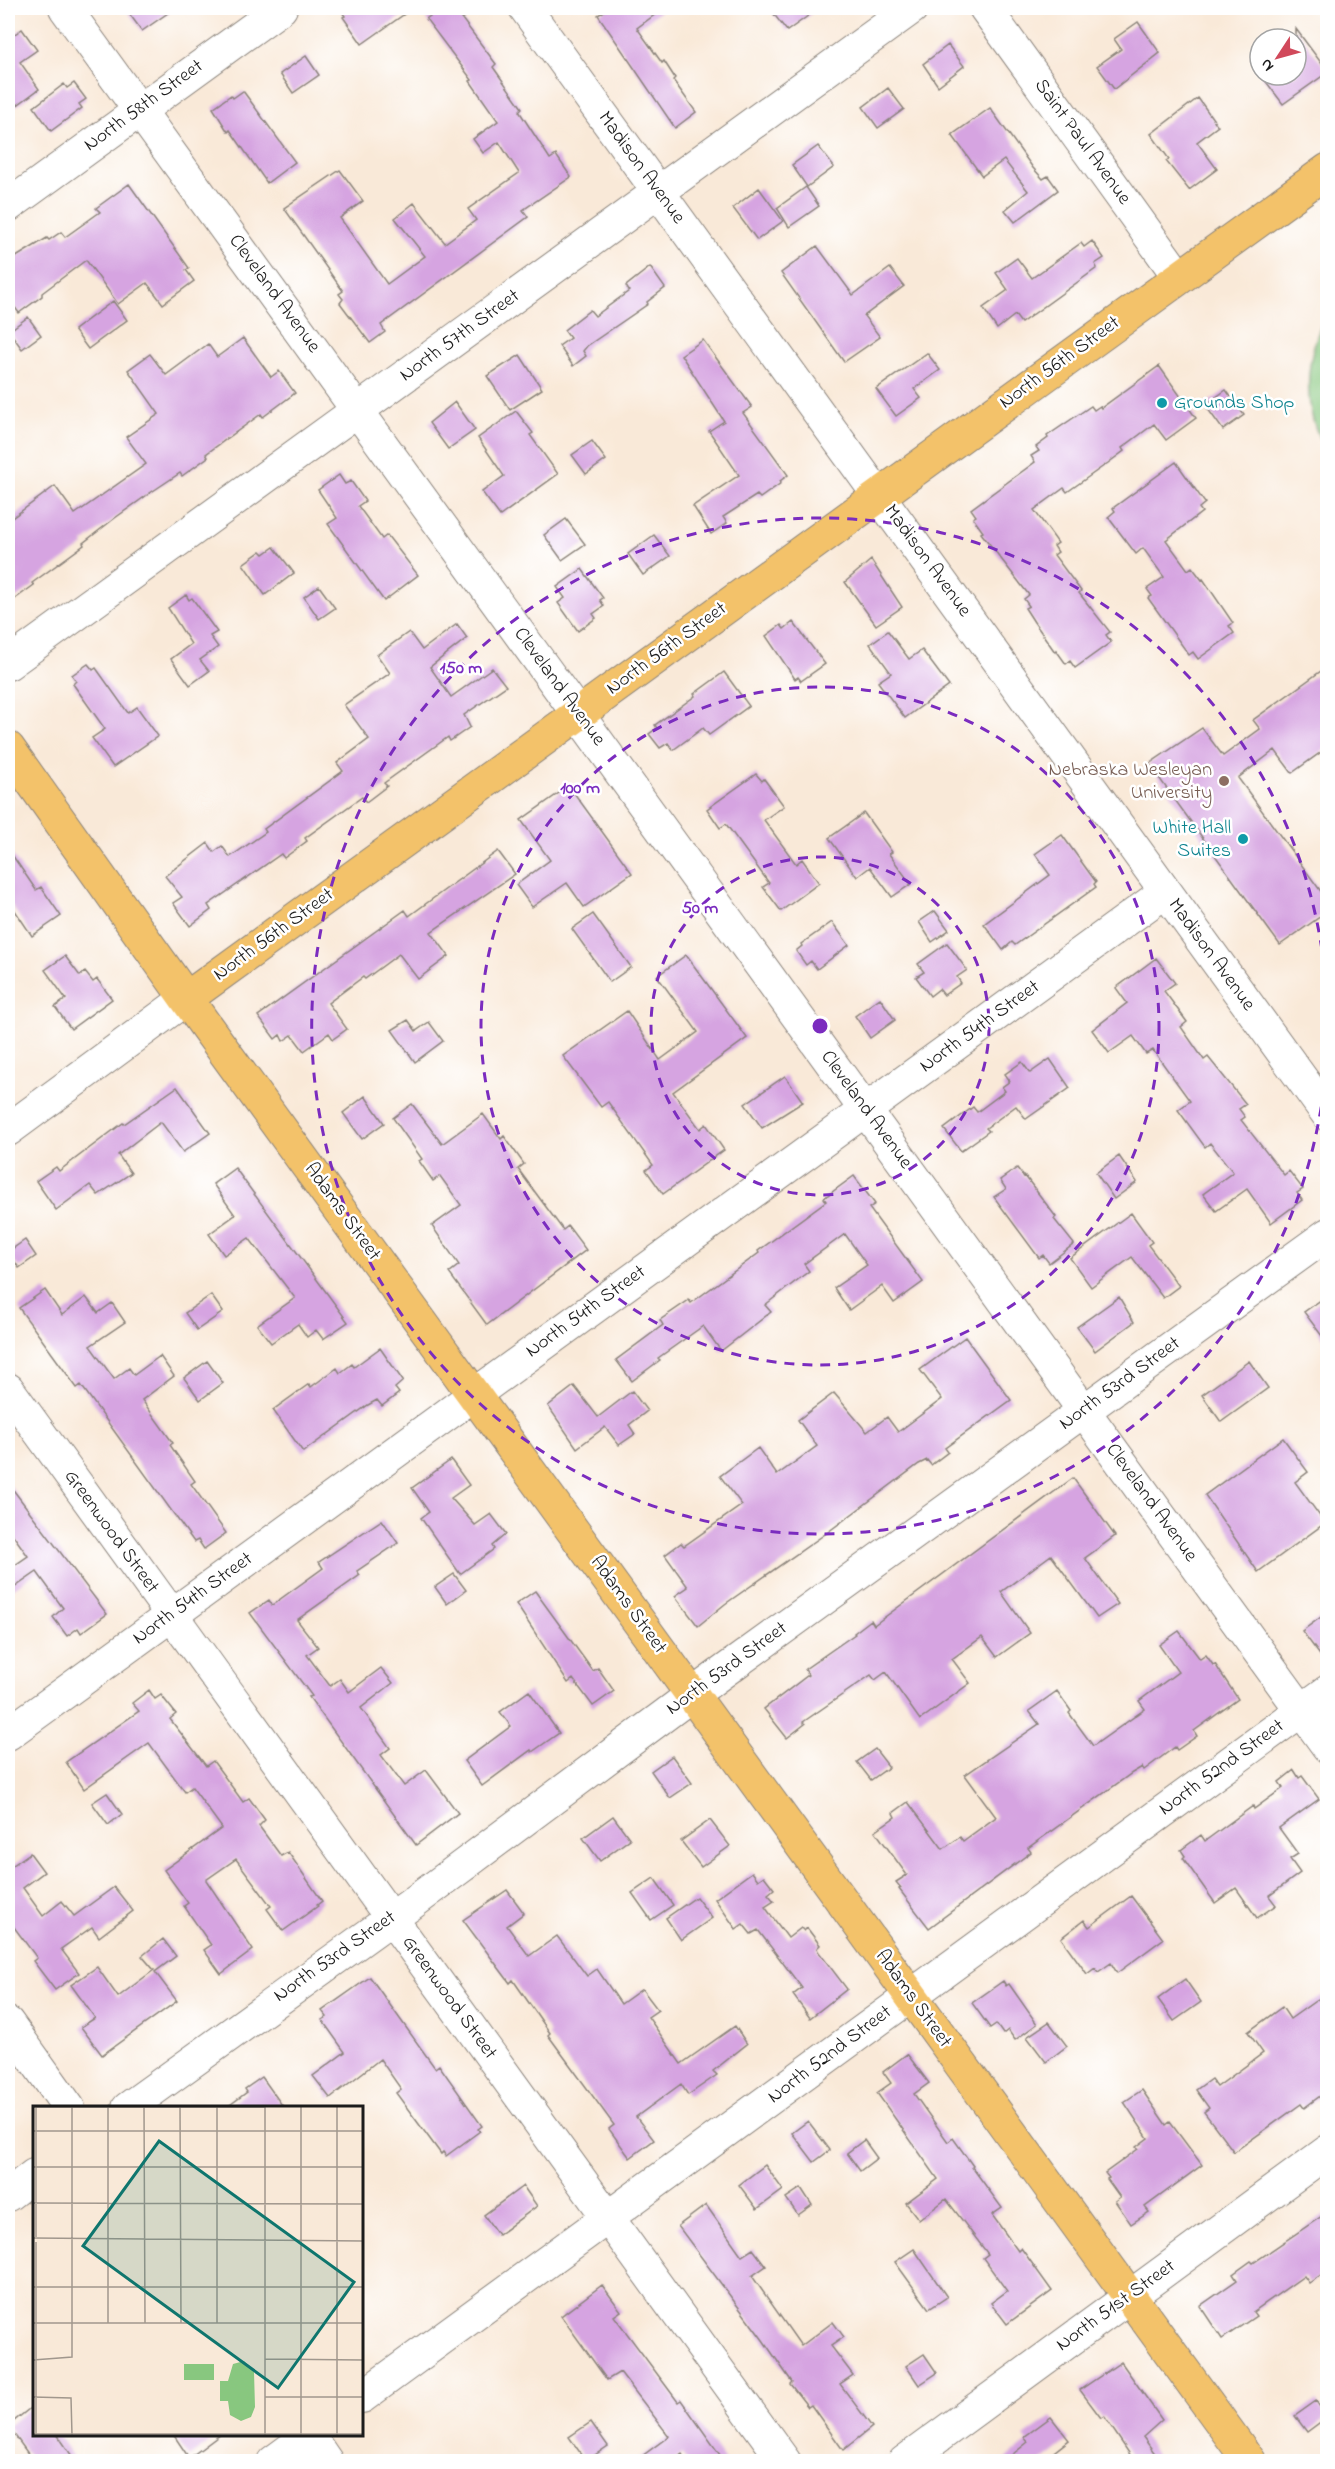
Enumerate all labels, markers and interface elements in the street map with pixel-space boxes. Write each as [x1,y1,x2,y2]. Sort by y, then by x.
north arrow [1248,27,1308,87]
street label: North 58th Street [78,52,210,159]
text: N [1254,53,1280,76]
street label: Saint Paul Avenue [1026,73,1138,211]
street label: Madison Avenue [590,106,692,230]
street label: Cleveland Avenue [221,229,327,359]
street label: North 57th Street [394,282,526,390]
street label: North 56th Street [994,309,1127,417]
place label: Grounds Shop [1174,389,1295,418]
marker: Grounds Shop [1155,396,1169,410]
street label: Madison Avenue [876,499,978,623]
street label: North 56th Street [601,595,734,703]
street label: Cleveland Avenue [506,622,612,752]
text: 150 m [440,656,482,682]
place label: Nebraska Wesleyan University [1049,756,1212,808]
marker: Nebraska Wesleyan University [1217,774,1231,788]
text: 100 m [560,776,600,802]
place label: White Hall Suites [1153,814,1231,866]
marker: White Hall Suites [1236,832,1250,846]
street label: North 56th Street [208,881,341,989]
street label: Madison Avenue [1160,893,1262,1017]
text: 50 m [682,896,718,922]
street label: North 54th Street [914,973,1046,1081]
centre of rings [810,1016,830,1036]
street label: Cleveland Avenue [813,1045,919,1175]
street label: Adams Street [296,1157,388,1267]
street label: North 54th Street [520,1258,652,1366]
street label: North 53rd Street [1053,1330,1187,1438]
street label: Cleveland Avenue [1098,1438,1204,1568]
street label: Greenwood Street [56,1464,166,1600]
street label: North 54th Street [127,1545,259,1653]
street label: Adams Street [582,1550,674,1660]
street label: North 53rd Street [660,1615,794,1723]
street label: North 52nd Street [1153,1712,1291,1824]
street label: North 53rd Street [268,1904,402,2010]
street label: Greenwood Street [394,1930,504,2066]
street label: Adams Street [867,1944,959,2054]
street label: North 52nd Street [762,1998,899,2111]
inset map [33,2106,363,2436]
street label: North 51st Street [1050,2253,1182,2359]

